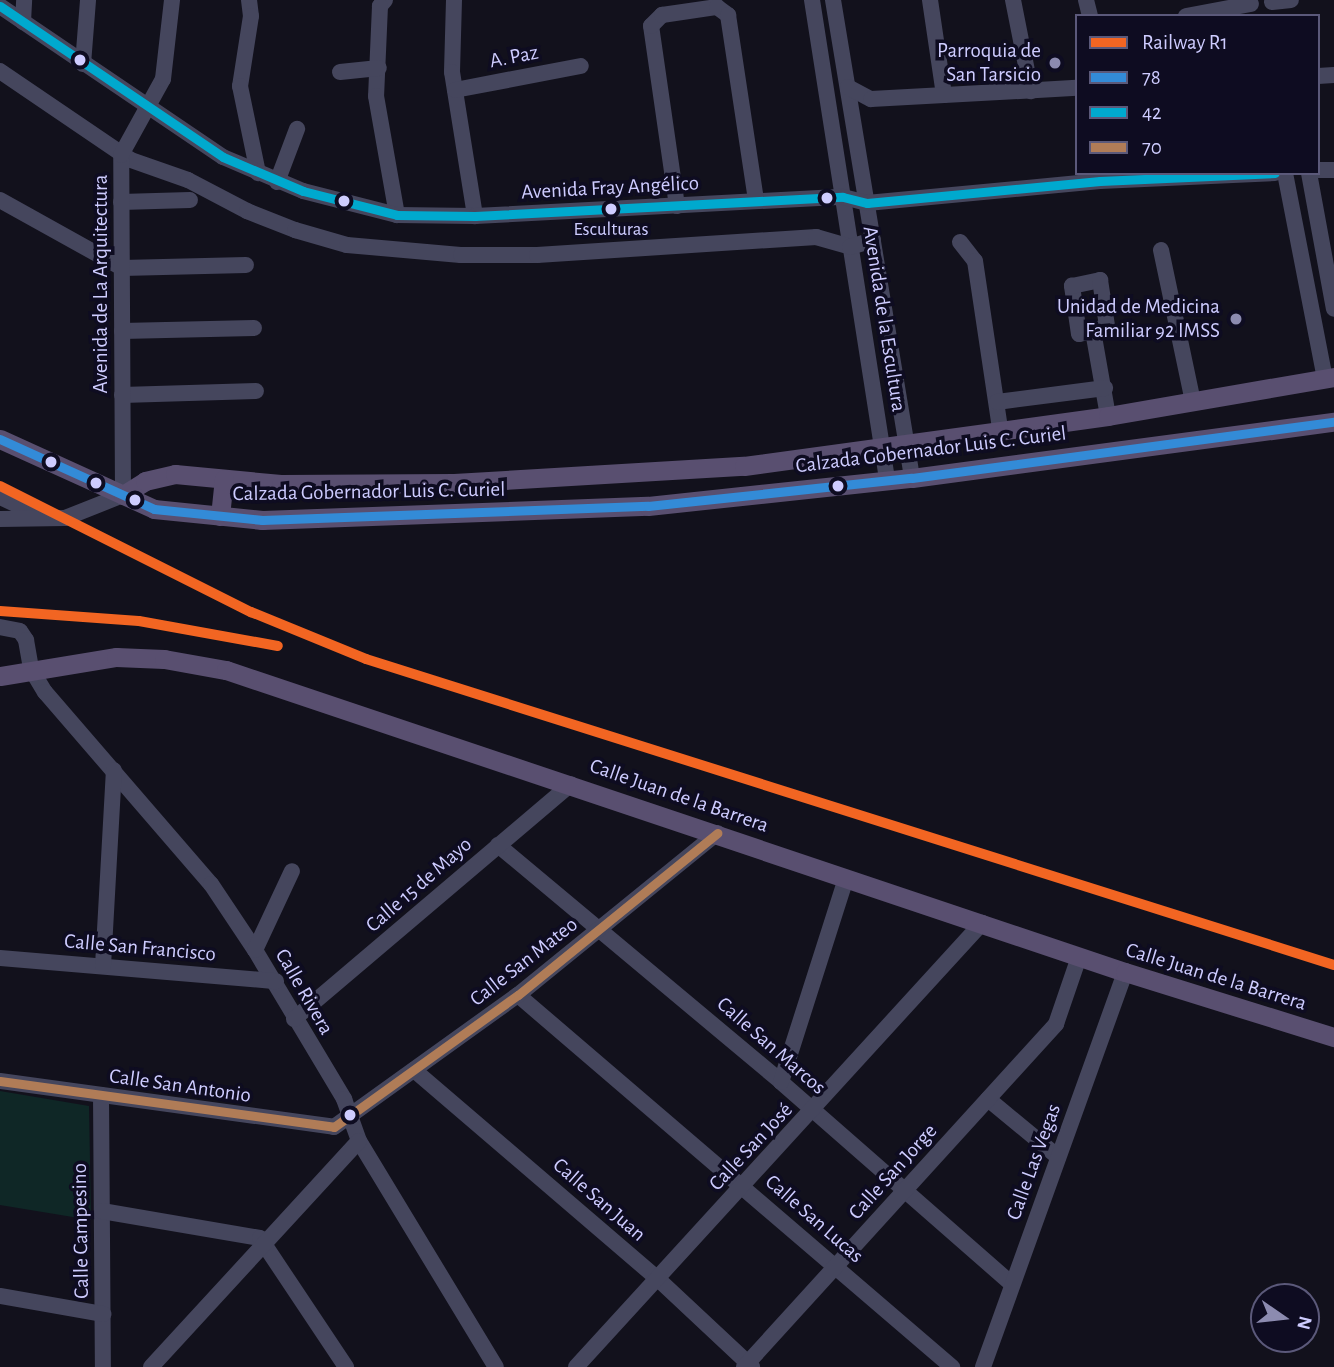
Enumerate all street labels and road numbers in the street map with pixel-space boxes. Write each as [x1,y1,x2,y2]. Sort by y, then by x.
street label: A. Paz [487,40,541,74]
street label: Avenida Fray Angélico [520,171,700,205]
street label: Avenida de La Arquitectura [88,175,114,393]
street label: Avenida de la Escultura [857,224,911,414]
street label: Calzada Gobernador Luis C. Curiel [794,421,1068,479]
street label: Calzada Gobernador Luis C. Curiel [233,477,505,507]
street label: Calle Juan de la Barrera [586,754,772,838]
street label: Calle 15 de Mayo [361,832,477,938]
street label: Calle San Mateo [465,912,583,1012]
street label: Calle San Francisco [63,929,217,967]
street label: Calle Juan de la Barrera [1123,938,1309,1016]
street label: Calle Rivera [269,944,339,1040]
street label: Calle San Marcos [711,992,831,1100]
street label: Calle San Antonio [107,1064,253,1108]
street label: Calle San José [704,1098,798,1196]
street label: Calle Las Vegas [1001,1101,1067,1223]
street label: Calle San Jorge [843,1119,943,1225]
street label: Calle San Juan [547,1153,651,1247]
street label: Calle Campesino [67,1163,95,1299]
street label: Calle San Lucas [760,1169,868,1269]

